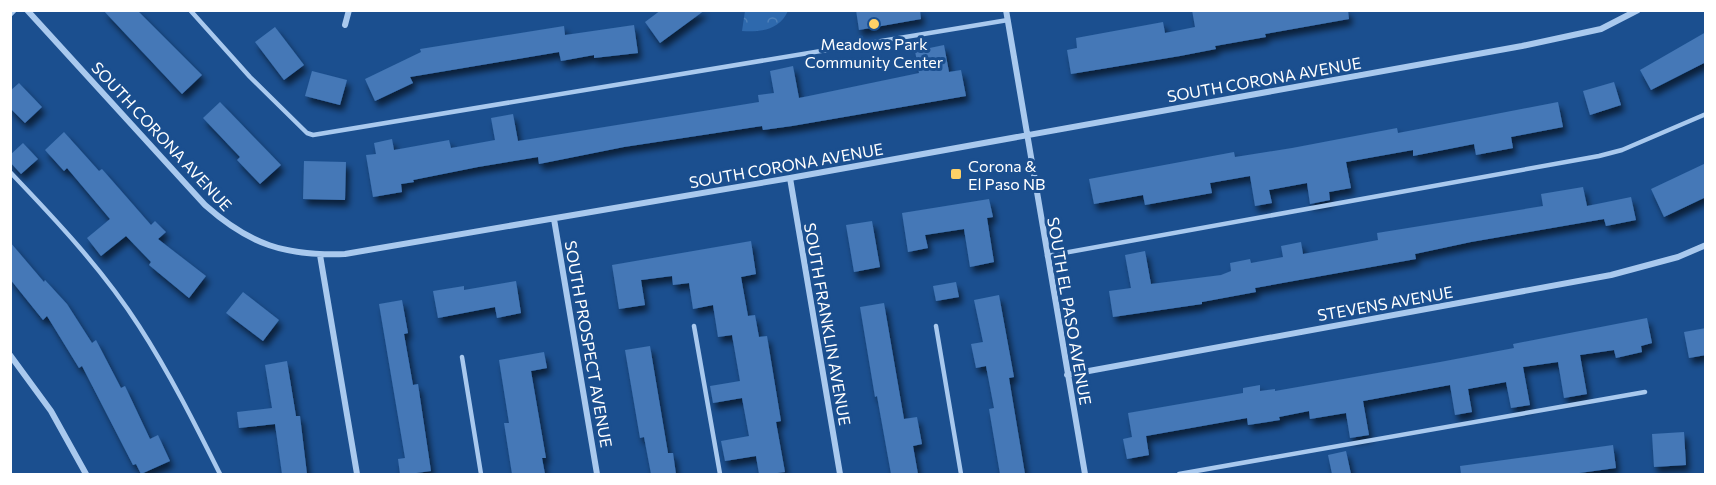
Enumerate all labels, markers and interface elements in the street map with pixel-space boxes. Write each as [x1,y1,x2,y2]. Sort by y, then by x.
marker: Meadows Park Community Center [867,17,881,31]
place label: Meadows Park Community Center [805,34,944,71]
street label: SOUTH CORONA AVENUE [1165,53,1363,105]
street label: SOUTH CORONA AVENUE [88,58,236,214]
street label: SOUTH CORONA AVENUE [687,139,885,191]
place label: Corona & El Paso NB [968,156,1045,193]
marker: Corona & El Paso NB [949,167,963,181]
street label: SOUTH EL PASO AVENUE [1044,216,1096,406]
street label: SOUTH FRANKLIN AVENUE [801,221,855,427]
street label: SOUTH PROSPECT AVENUE [561,239,617,449]
street label: STEVENS AVENUE [1316,282,1454,324]

